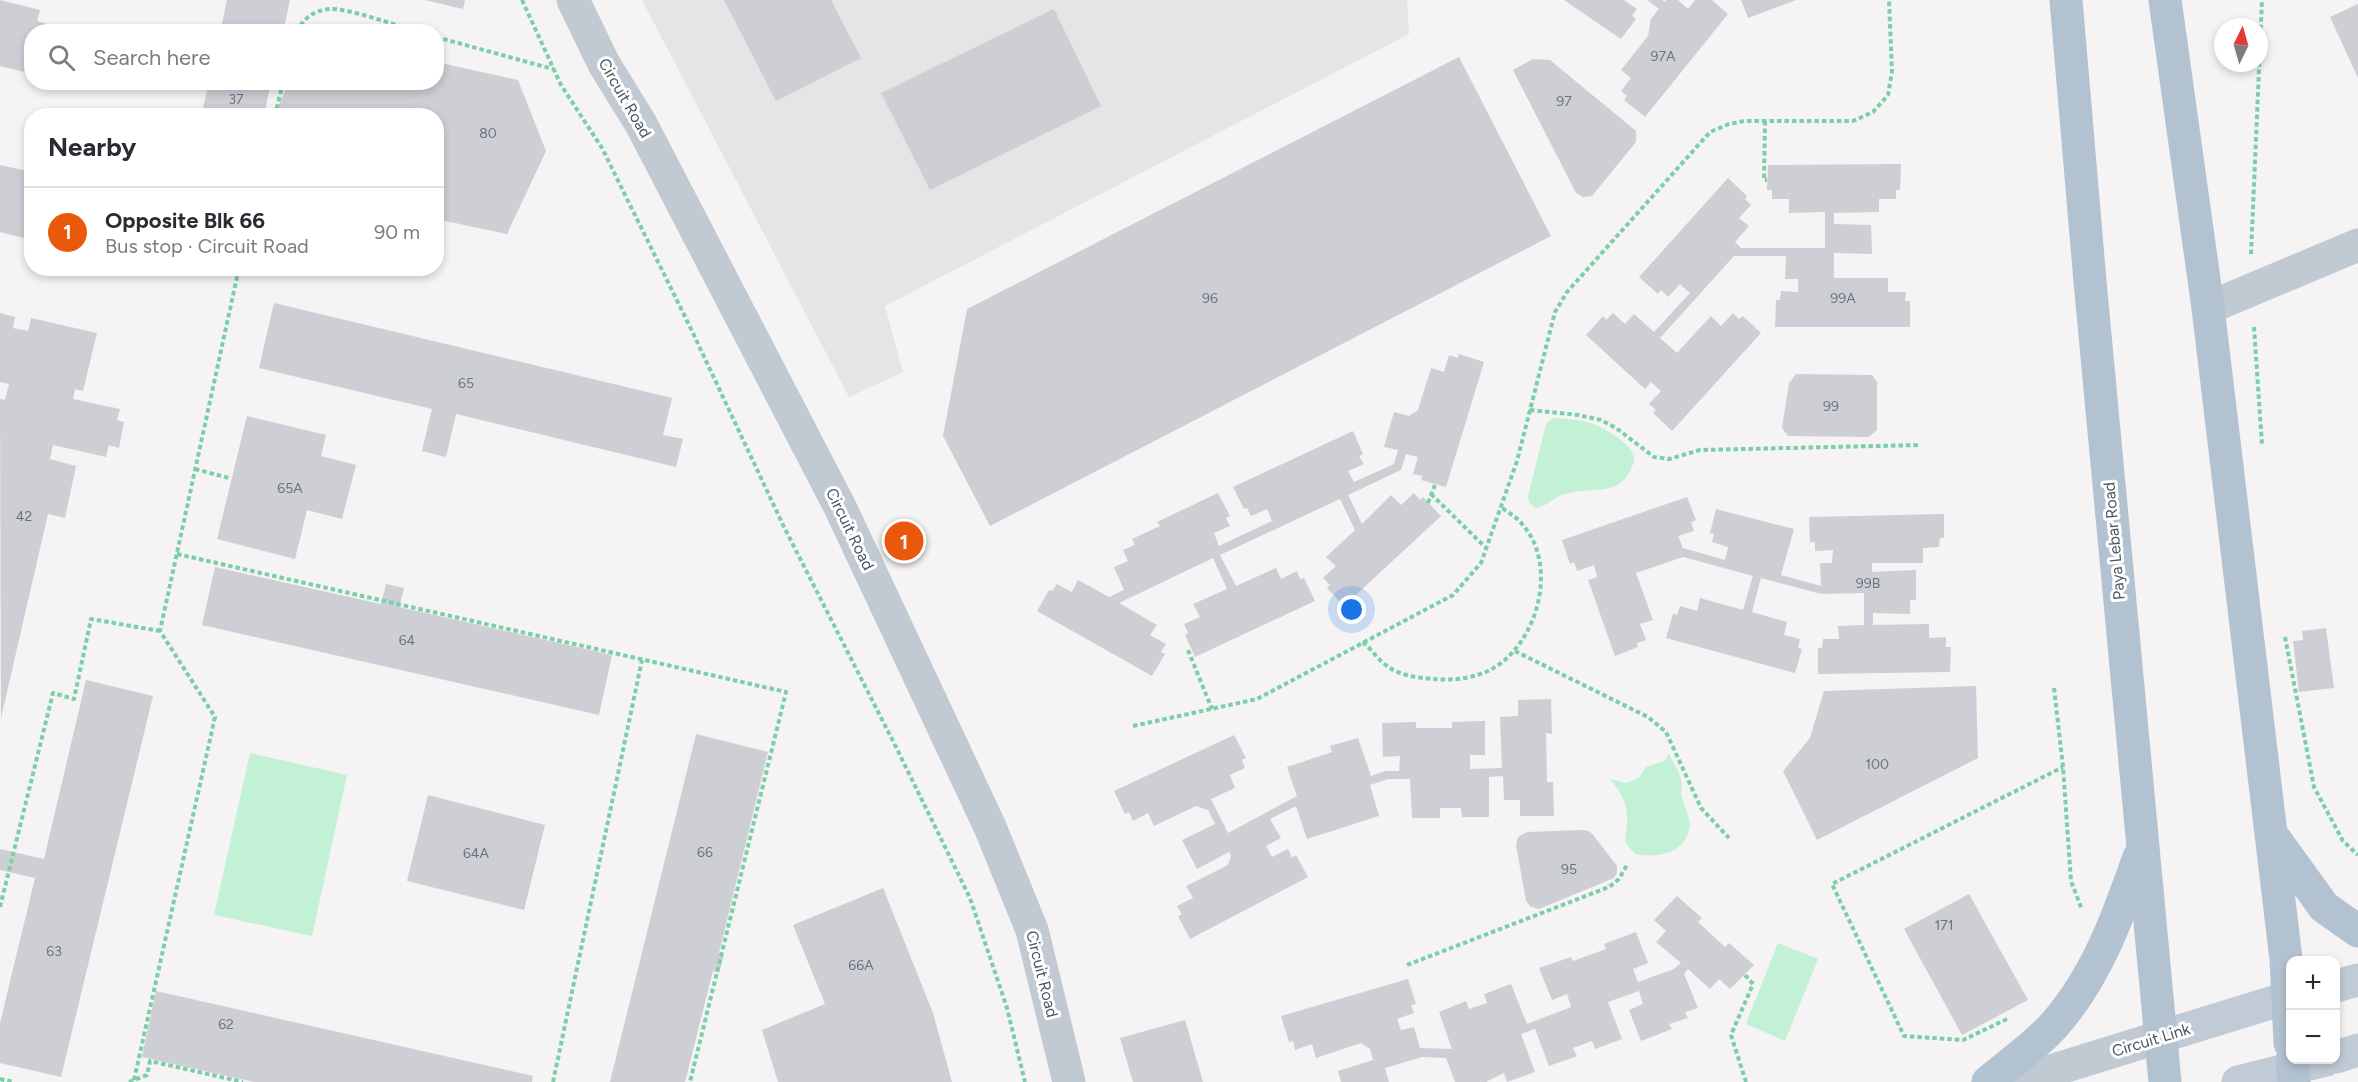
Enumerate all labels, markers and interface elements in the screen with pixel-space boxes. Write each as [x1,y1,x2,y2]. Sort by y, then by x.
north arrow [2214,18,2268,72]
search box [24,24,444,90]
icon: search [45,41,78,74]
text: Search here [93,44,211,71]
house number: 97A [1651,48,1676,65]
street label: Circuit Road [595,55,655,141]
house number: 37 [228,91,244,108]
house number: 97 [1556,93,1572,110]
house number: 80 [479,125,497,142]
text: Nearby [48,131,136,163]
text: Opposite Blk 66 [105,207,265,234]
text: 1 [63,220,72,244]
text: 90 m [374,220,420,244]
text: Bus stop · Circuit Road [105,234,309,258]
house number: 96 [1202,290,1218,307]
house number: 99A [1830,290,1856,307]
house number: 65 [458,375,474,392]
house number: 99 [1823,398,1839,415]
house number: 65A [277,480,303,497]
street label: Paya Lebar Road [2099,481,2129,601]
street label: Circuit Road [822,485,878,573]
house number: 42 [16,508,32,525]
pin: 1 [884,518,924,564]
house number: 99B [1856,575,1880,592]
your location [1337,595,1366,624]
house number: 64 [399,632,416,649]
house number: 100 [1865,756,1889,773]
house number: 66 [697,844,713,861]
house number: 64A [463,845,490,862]
house number: 95 [1561,861,1577,878]
house number: 171 [1934,917,1954,934]
street label: Circuit Road [1022,929,1062,1019]
house number: 63 [46,943,62,960]
map controls [2286,956,2340,1064]
button: + [2286,956,2340,1010]
house number: 66A [848,957,874,974]
button: − [2286,1010,2340,1064]
house number: 62 [218,1016,234,1033]
street label: Circuit Link [2110,1019,2193,1061]

